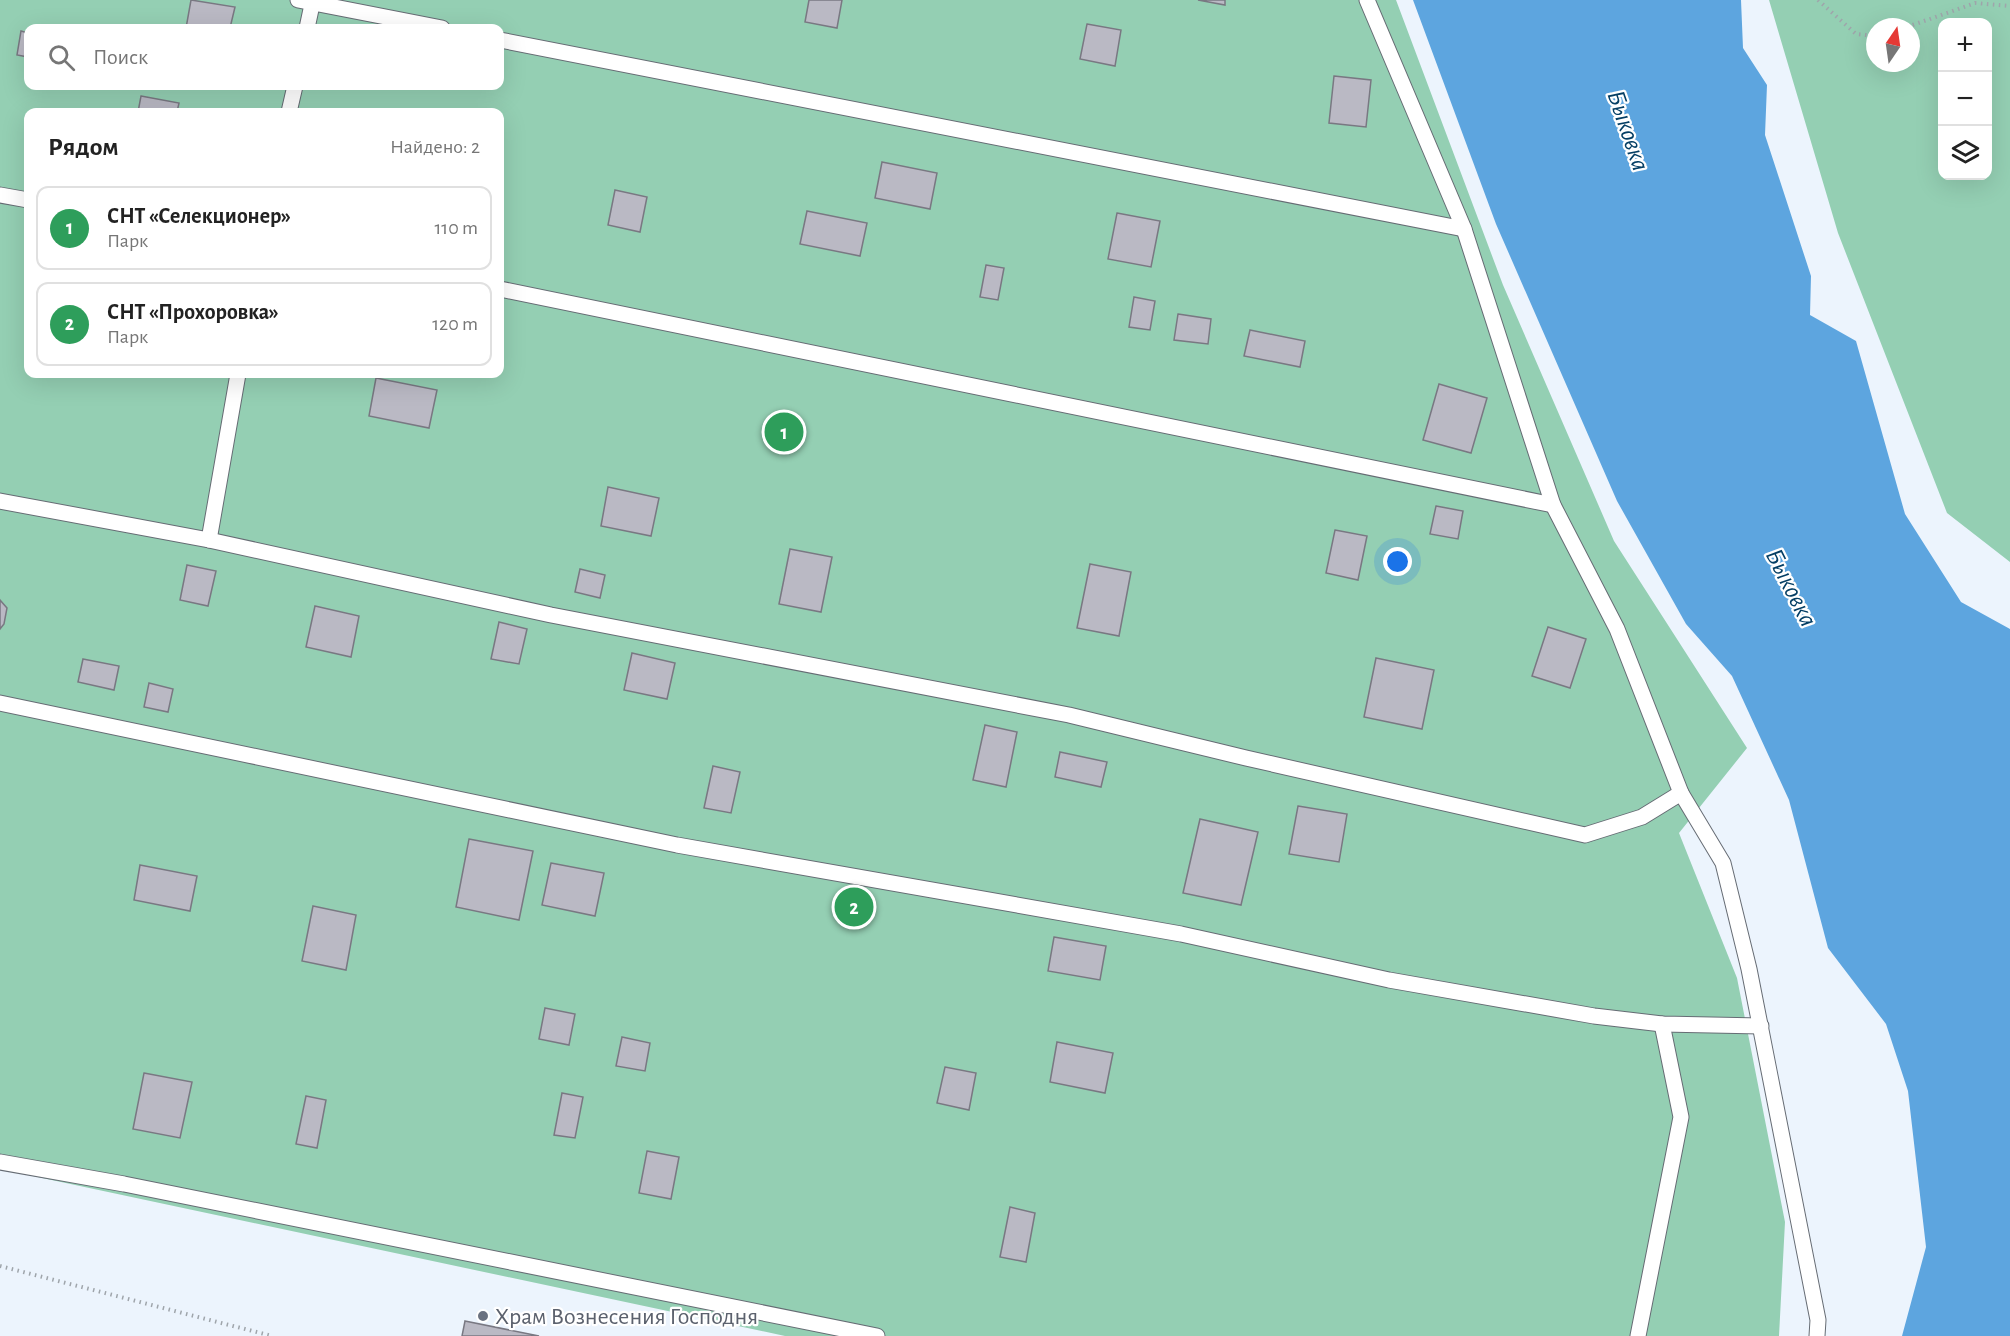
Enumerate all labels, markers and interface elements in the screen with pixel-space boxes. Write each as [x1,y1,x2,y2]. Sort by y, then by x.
north arrow [1866,18,1920,72]
map controls [1938,18,1992,180]
button: + [1938,18,1992,72]
search box [24,24,504,90]
icon: search [45,41,78,74]
text: Поиск [93,46,148,68]
button: − [1938,72,1992,126]
water label: Быковка [1602,87,1654,174]
button: layers [1938,126,1992,180]
text: Рядом [48,134,119,160]
text: Найдено: 2 [390,137,480,157]
text: СНТ «Селекционер» [107,205,291,227]
text: 1 [66,218,73,238]
text: 110 m [434,218,478,238]
text: Парк [107,231,148,251]
text: СНТ «Прохоровка» [107,301,279,323]
text: 2 [65,314,74,334]
text: 120 m [432,314,478,334]
text: Парк [107,327,148,347]
pin: 1 [764,410,804,454]
water label: Быковка [1761,544,1822,631]
your location [1383,547,1412,576]
pin: 2 [834,884,874,930]
place label: Храм Вознесения Господня [495,1305,758,1329]
marker: Храм Вознесения Господня [476,1309,490,1323]

